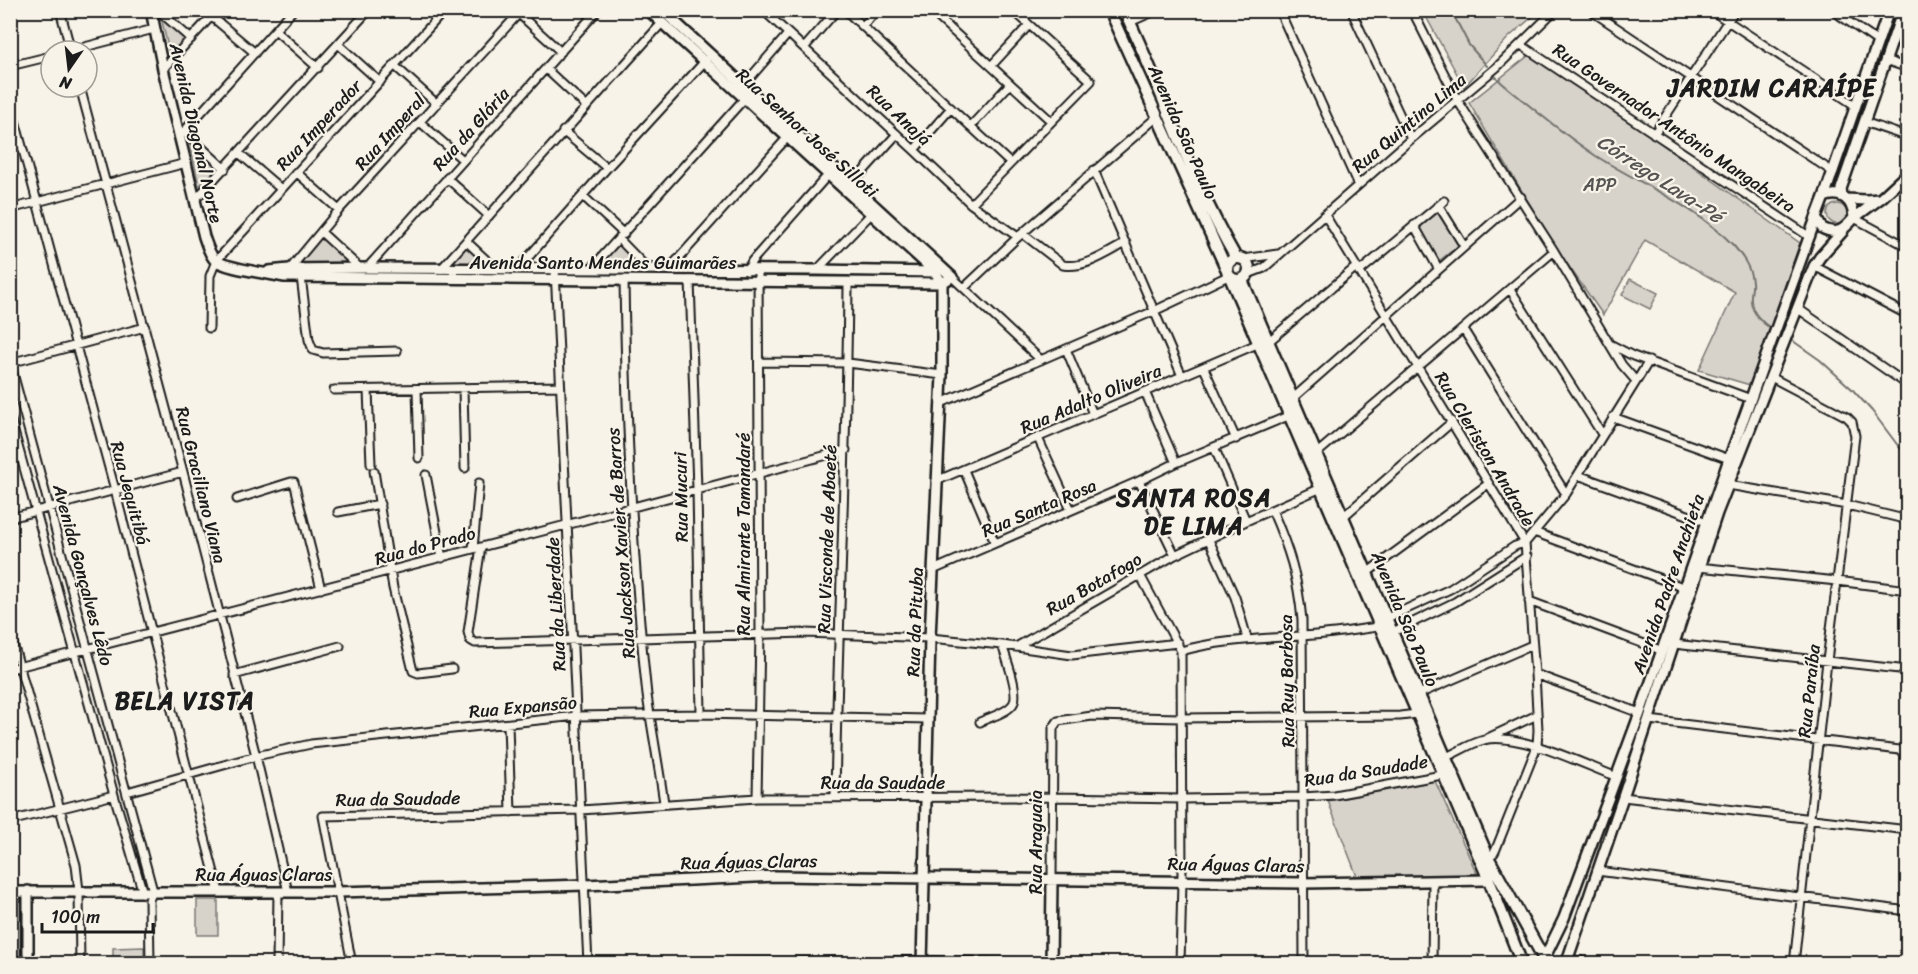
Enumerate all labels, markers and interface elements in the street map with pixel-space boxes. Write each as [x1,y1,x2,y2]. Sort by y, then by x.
street label: Rua Governador Antônio Mangabeira [1546,34,1802,222]
north arrow [39,39,99,99]
street label: Avenida Diagonal Norte [159,39,232,227]
street label: Avenida São Paulo [1138,58,1227,205]
street label: Rua Senhor José Silloti [728,60,886,207]
street label: Rua Quintino Lima [1344,64,1475,181]
text: N [56,67,75,99]
district label: JARDIM CARAÍPE [1665,67,1877,109]
street label: Rua Imperador [268,71,371,178]
street label: Rua Anajá [859,76,939,154]
street label: Rua da Glória [424,79,518,178]
street label: Rua Imperal [346,85,434,178]
water label: Córrego Lava-Pé [1590,125,1733,235]
park label: APP [1582,169,1617,201]
street label: Avenida Santo Mendes Guimarães [468,247,737,279]
street label: Rua Adalto Oliveira [1015,354,1168,443]
street label: Rua Cleriston Andrade [1426,365,1544,533]
street label: Rua Graciliano Viana [166,403,236,567]
street label: Rua Jackson Xavier de Barros [597,426,645,660]
street label: Rua Almirante Tamandaré [728,432,760,636]
street label: Rua Jequitibá [101,438,159,548]
street label: Rua Visconde de Abaeté [808,444,846,634]
street label: Rua Mucuri [664,451,698,542]
street label: Rua Santa Rosa [977,469,1101,547]
district label: SANTA ROSA DE LIMA [1115,477,1272,547]
street label: Avenida Gonçalves Lêdo [43,480,123,669]
street label: Avenida Padre Anchieta [1622,489,1714,679]
street label: Rua do Prado [371,517,479,575]
street label: Rua da Liberdade [537,536,575,672]
street label: Rua Botafogo [1040,543,1148,625]
street label: Avenida São Paulo [1362,545,1448,692]
street label: Rua da Pituba [897,567,933,677]
street label: Rua Ruy Barbosa [1270,614,1304,748]
street label: Rua Paraíba [1788,642,1830,739]
district label: BELA VISTA [115,680,255,722]
street label: Rua Expansão [468,686,578,728]
street label: Rua da Saudade [1302,745,1430,797]
street label: Rua da Saudade [821,767,945,799]
street label: Rua da Saudade [335,782,461,816]
street label: Rua Araguaia [1020,790,1052,894]
street label: Rua Águas Claras [680,845,818,879]
street label: Rua Águas Claras [1167,848,1305,882]
street label: Rua Águas Claras [196,859,333,891]
scale bar [42,896,153,934]
text: 100 m [51,901,100,933]

